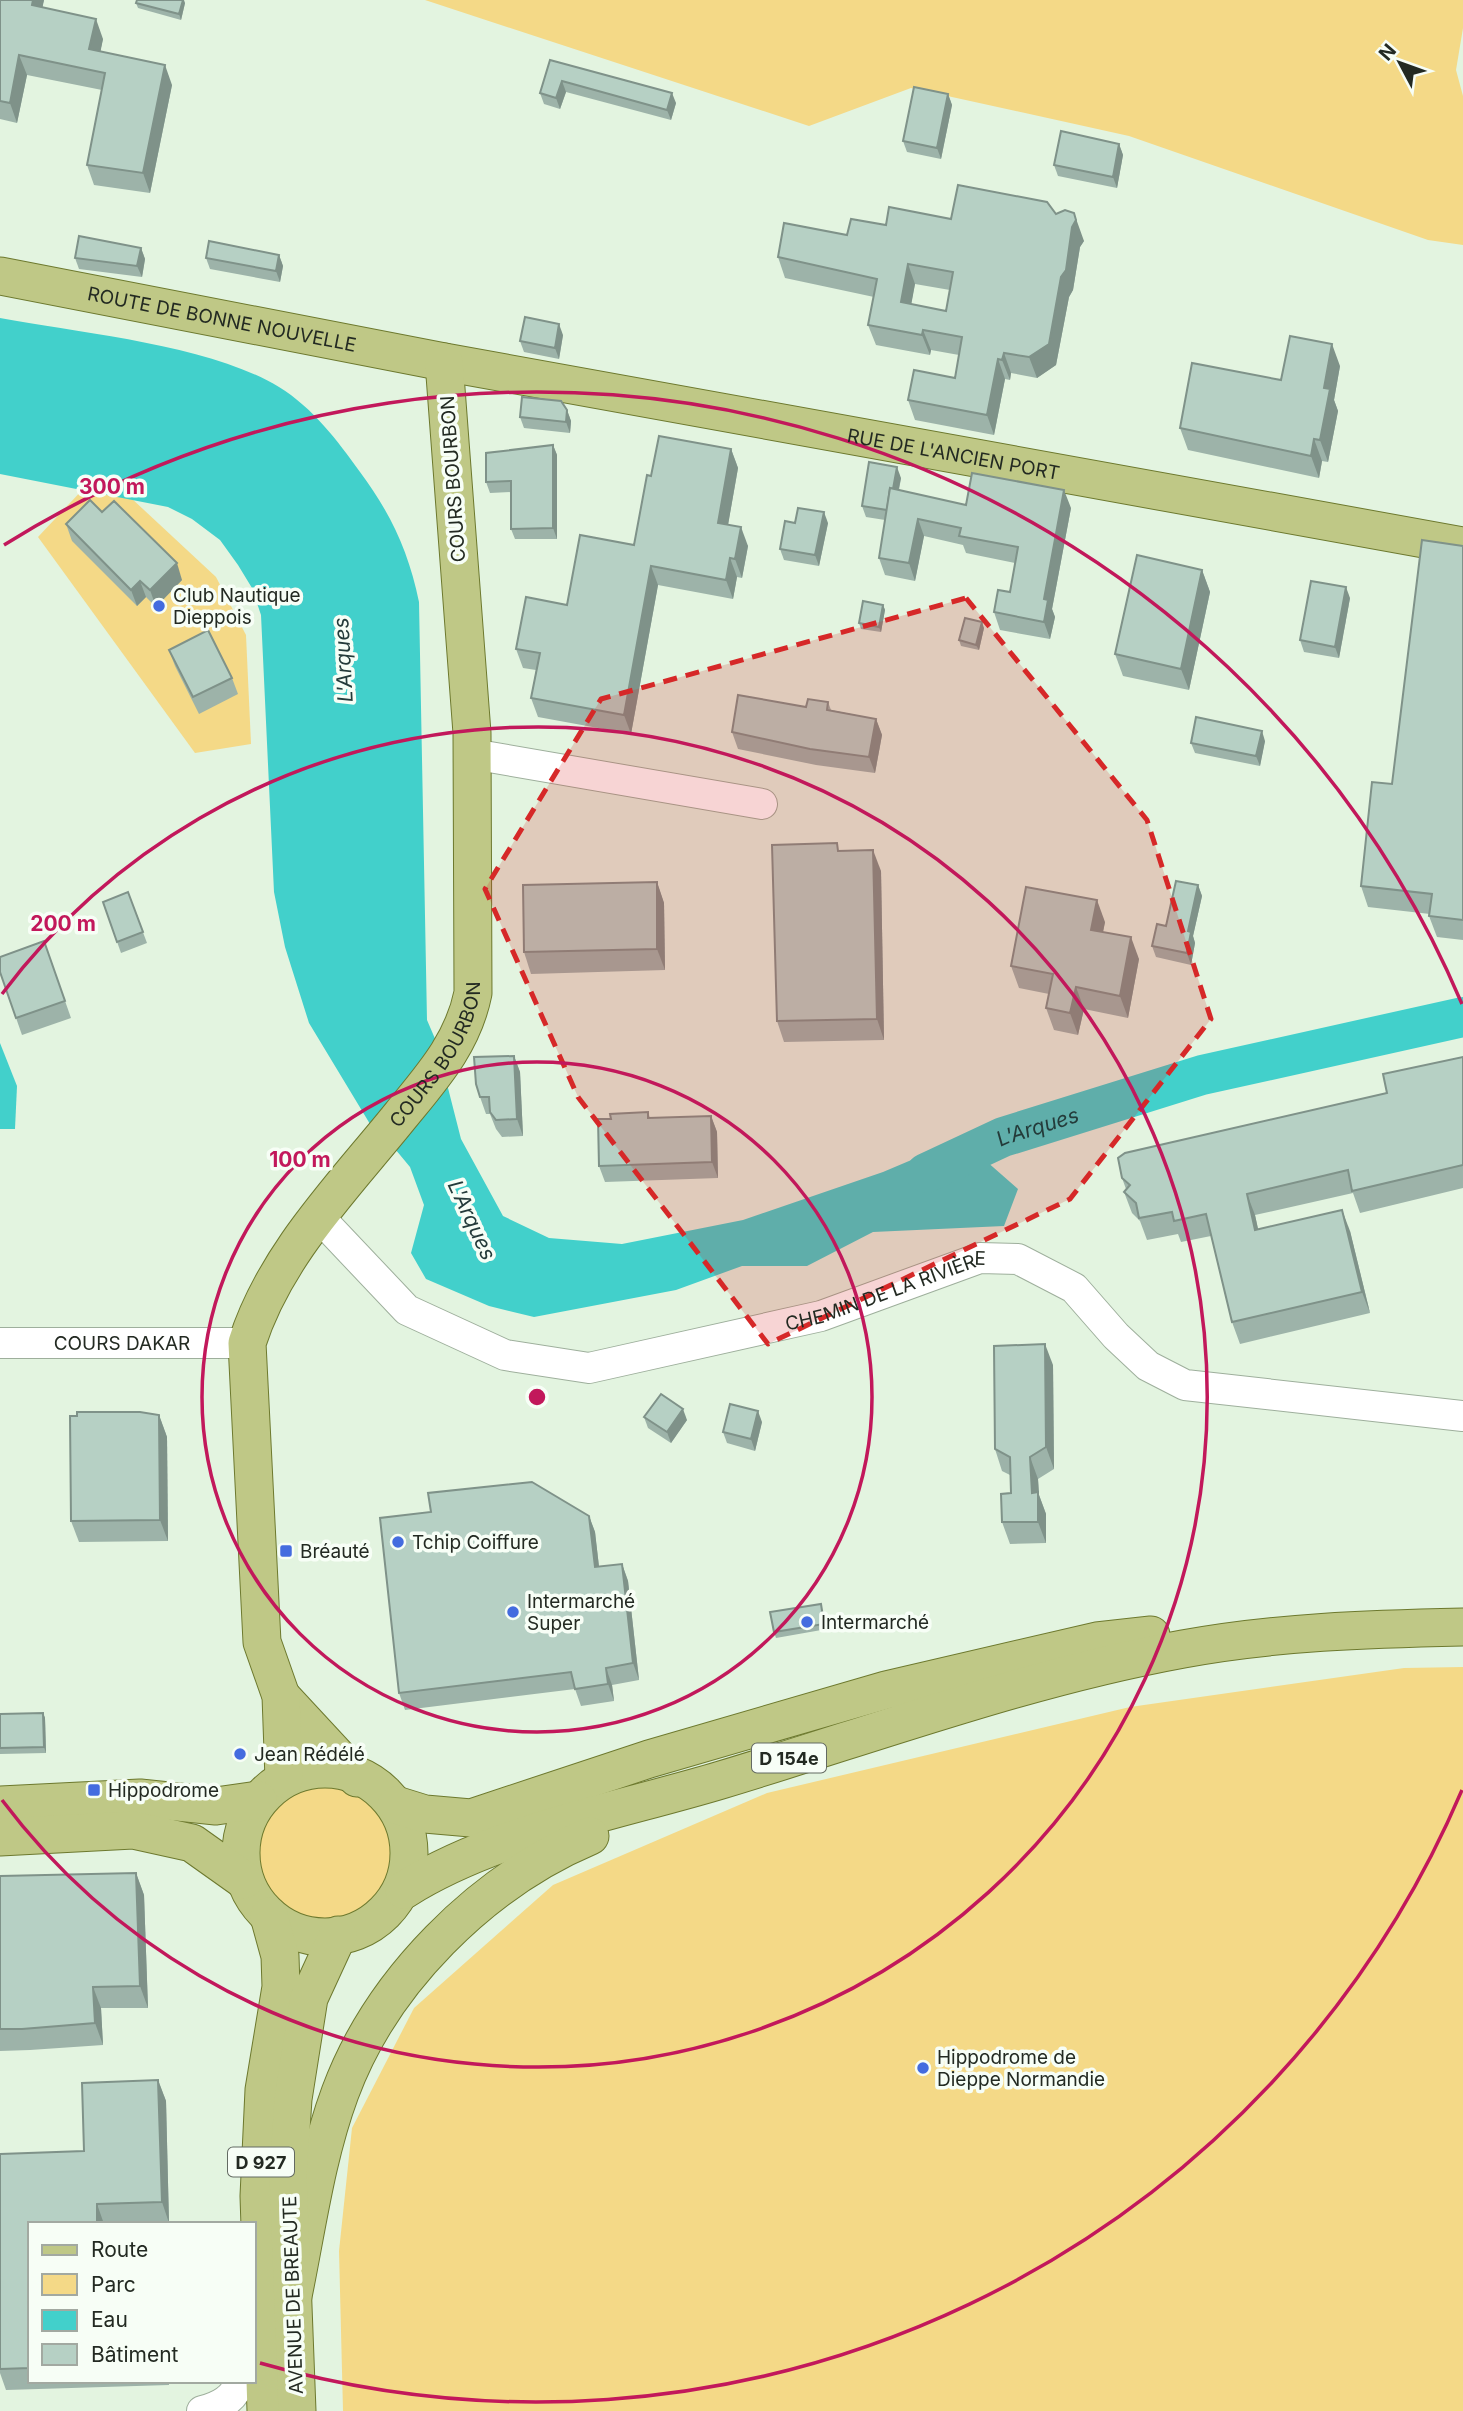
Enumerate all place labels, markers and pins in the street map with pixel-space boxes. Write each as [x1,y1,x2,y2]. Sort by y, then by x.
place label: Club Nautique Dieppois [173,584,301,629]
marker: Club Nautique Dieppois [151,598,167,614]
centre of rings [525,1385,549,1409]
place label: Tchip Coiffure [412,1531,539,1554]
marker: Tchip Coiffure [390,1534,406,1550]
place label: Bréauté [300,1540,370,1563]
marker: Bréauté [278,1543,294,1559]
place label: Intermarché Super [527,1590,635,1635]
marker: Intermarché Super [505,1604,521,1620]
place label: Intermarché [821,1611,929,1634]
marker: Intermarché [799,1614,815,1630]
place label: Jean Rédélé [254,1743,365,1766]
marker: Jean Rédélé [232,1746,248,1762]
place label: Hippodrome [108,1779,219,1802]
marker: Hippodrome [86,1782,102,1798]
place label: Hippodrome de Dieppe Normandie [937,2046,1105,2091]
marker: Hippodrome de Dieppe Normandie [915,2060,931,2076]

